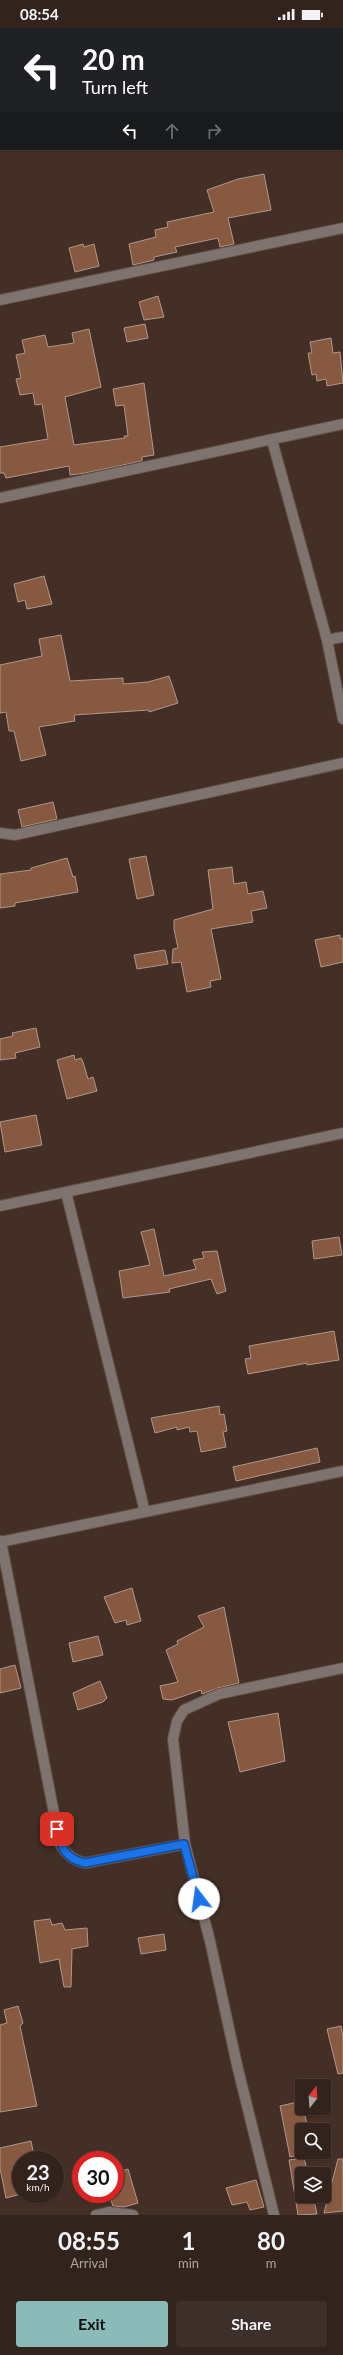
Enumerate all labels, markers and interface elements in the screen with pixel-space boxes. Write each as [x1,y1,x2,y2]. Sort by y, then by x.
text: 08:54 [20,5,59,23]
text: 20 m [82,42,145,76]
icon: left [16,44,68,96]
text: Turn left [82,76,148,98]
icon: left [119,120,141,142]
icon: ahead [161,120,183,142]
icon: right [203,120,225,142]
pin [40,1812,74,1846]
icon: arrive [46,1818,68,1840]
position arrow [178,1878,220,1920]
north arrow [295,2079,331,2115]
map controls [295,2079,331,2203]
button: search [295,2123,331,2159]
speed limit sign: 30 [72,2151,124,2203]
text: 23 [26,2160,50,2184]
button: layers [295,2167,331,2203]
text: km/h [26,2181,50,2193]
text: 08:55 [58,2226,120,2255]
text: 1 [182,2226,195,2255]
text: 80 [257,2226,285,2255]
text: Arrival [70,2255,108,2271]
text: min [178,2255,199,2271]
text: m [266,2255,276,2271]
button: Exit [16,2301,168,2347]
button: Share [176,2301,327,2347]

